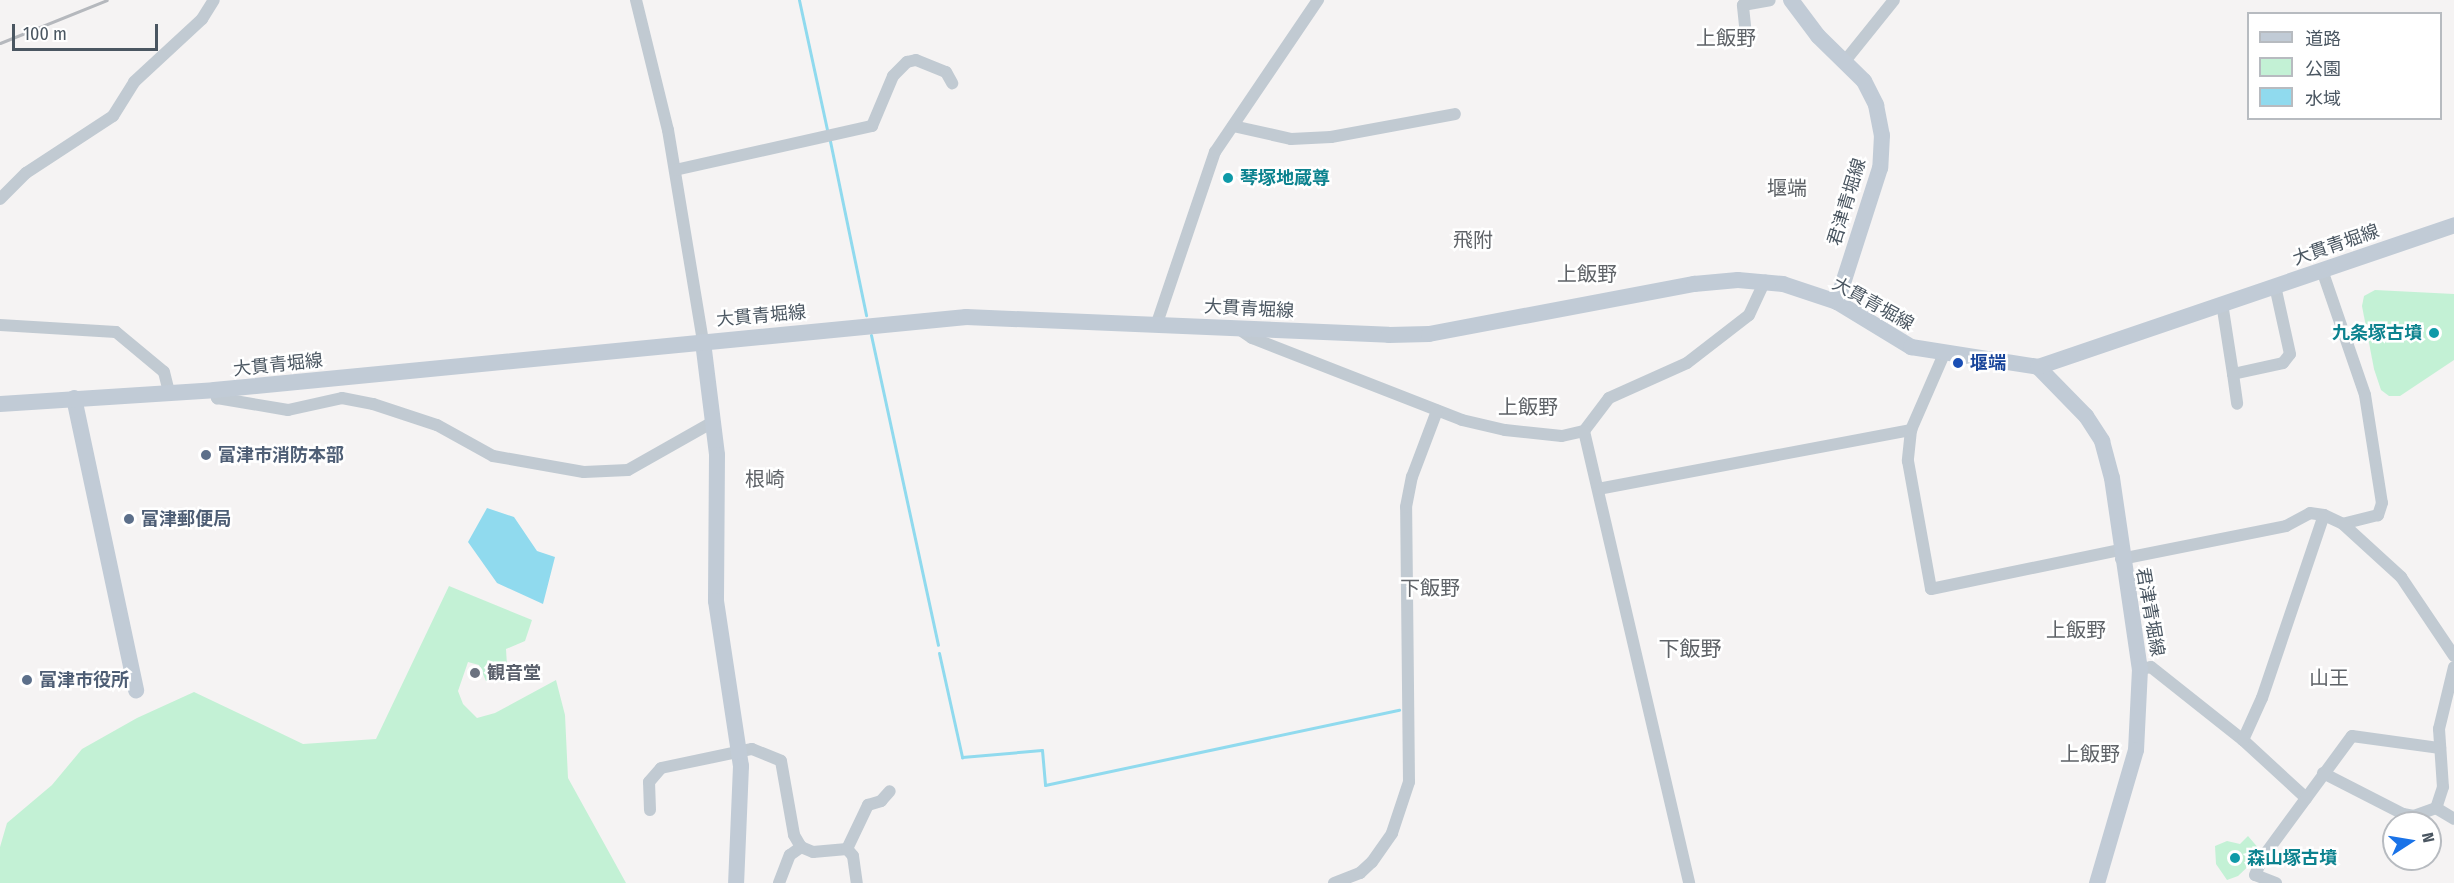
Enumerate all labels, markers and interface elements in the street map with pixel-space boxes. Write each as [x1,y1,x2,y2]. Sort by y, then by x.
scale bar [15,12,160,50]
legend [2247,12,2442,120]
text: 100 m [23,23,67,45]
district label: 上飯野 [1696,26,1756,50]
text: 道路 [2305,28,2341,50]
text: 公園 [2305,58,2341,80]
text: 水域 [2305,88,2341,110]
street label: 君津青堀線 [1824,156,1870,248]
place label: 琴塚地蔵尊 [1240,167,1330,189]
marker: 琴塚地蔵尊 [1221,171,1235,185]
district label: 堰端 [1767,176,1807,200]
street label: 大貫青堀線 [2290,220,2382,270]
district label: 飛附 [1453,228,1493,252]
district label: 上飯野 [1557,262,1617,286]
street label: 大貫青堀線 [1828,273,1918,335]
street label: 大貫青堀線 [1203,296,1295,322]
street label: 大貫青堀線 [715,301,807,331]
place label: 九条塚古墳 [2332,322,2422,344]
marker: 九条塚古墳 [2427,326,2441,340]
street label: 大貫青堀線 [232,350,324,380]
place label: 堰端 [1970,352,2006,374]
marker: 堰端 [1951,356,1965,370]
district label: 上飯野 [1498,395,1558,419]
place label: 富津市消防本部 [218,444,344,466]
marker: 富津市消防本部 [199,448,213,462]
district label: 根崎 [745,467,785,491]
place label: 富津郵便局 [141,508,231,530]
marker: 富津郵便局 [122,512,136,526]
street label: 君津青堀線 [2132,566,2168,658]
district label: 下飯野 [1400,576,1460,600]
district label: 上飯野 [2046,618,2106,642]
district label: 下飯野 [1659,636,1721,662]
place label: 観音堂 [487,662,541,684]
marker: 観音堂 [468,666,482,680]
district label: 山王 [2309,666,2349,690]
place label: 富津市役所 [39,669,129,691]
marker: 富津市役所 [20,673,34,687]
district label: 上飯野 [2060,742,2120,766]
north arrow [2382,811,2442,871]
text: N [2418,831,2438,844]
place label: 森山塚古墳 [2247,847,2337,869]
marker: 森山塚古墳 [2228,851,2242,865]

